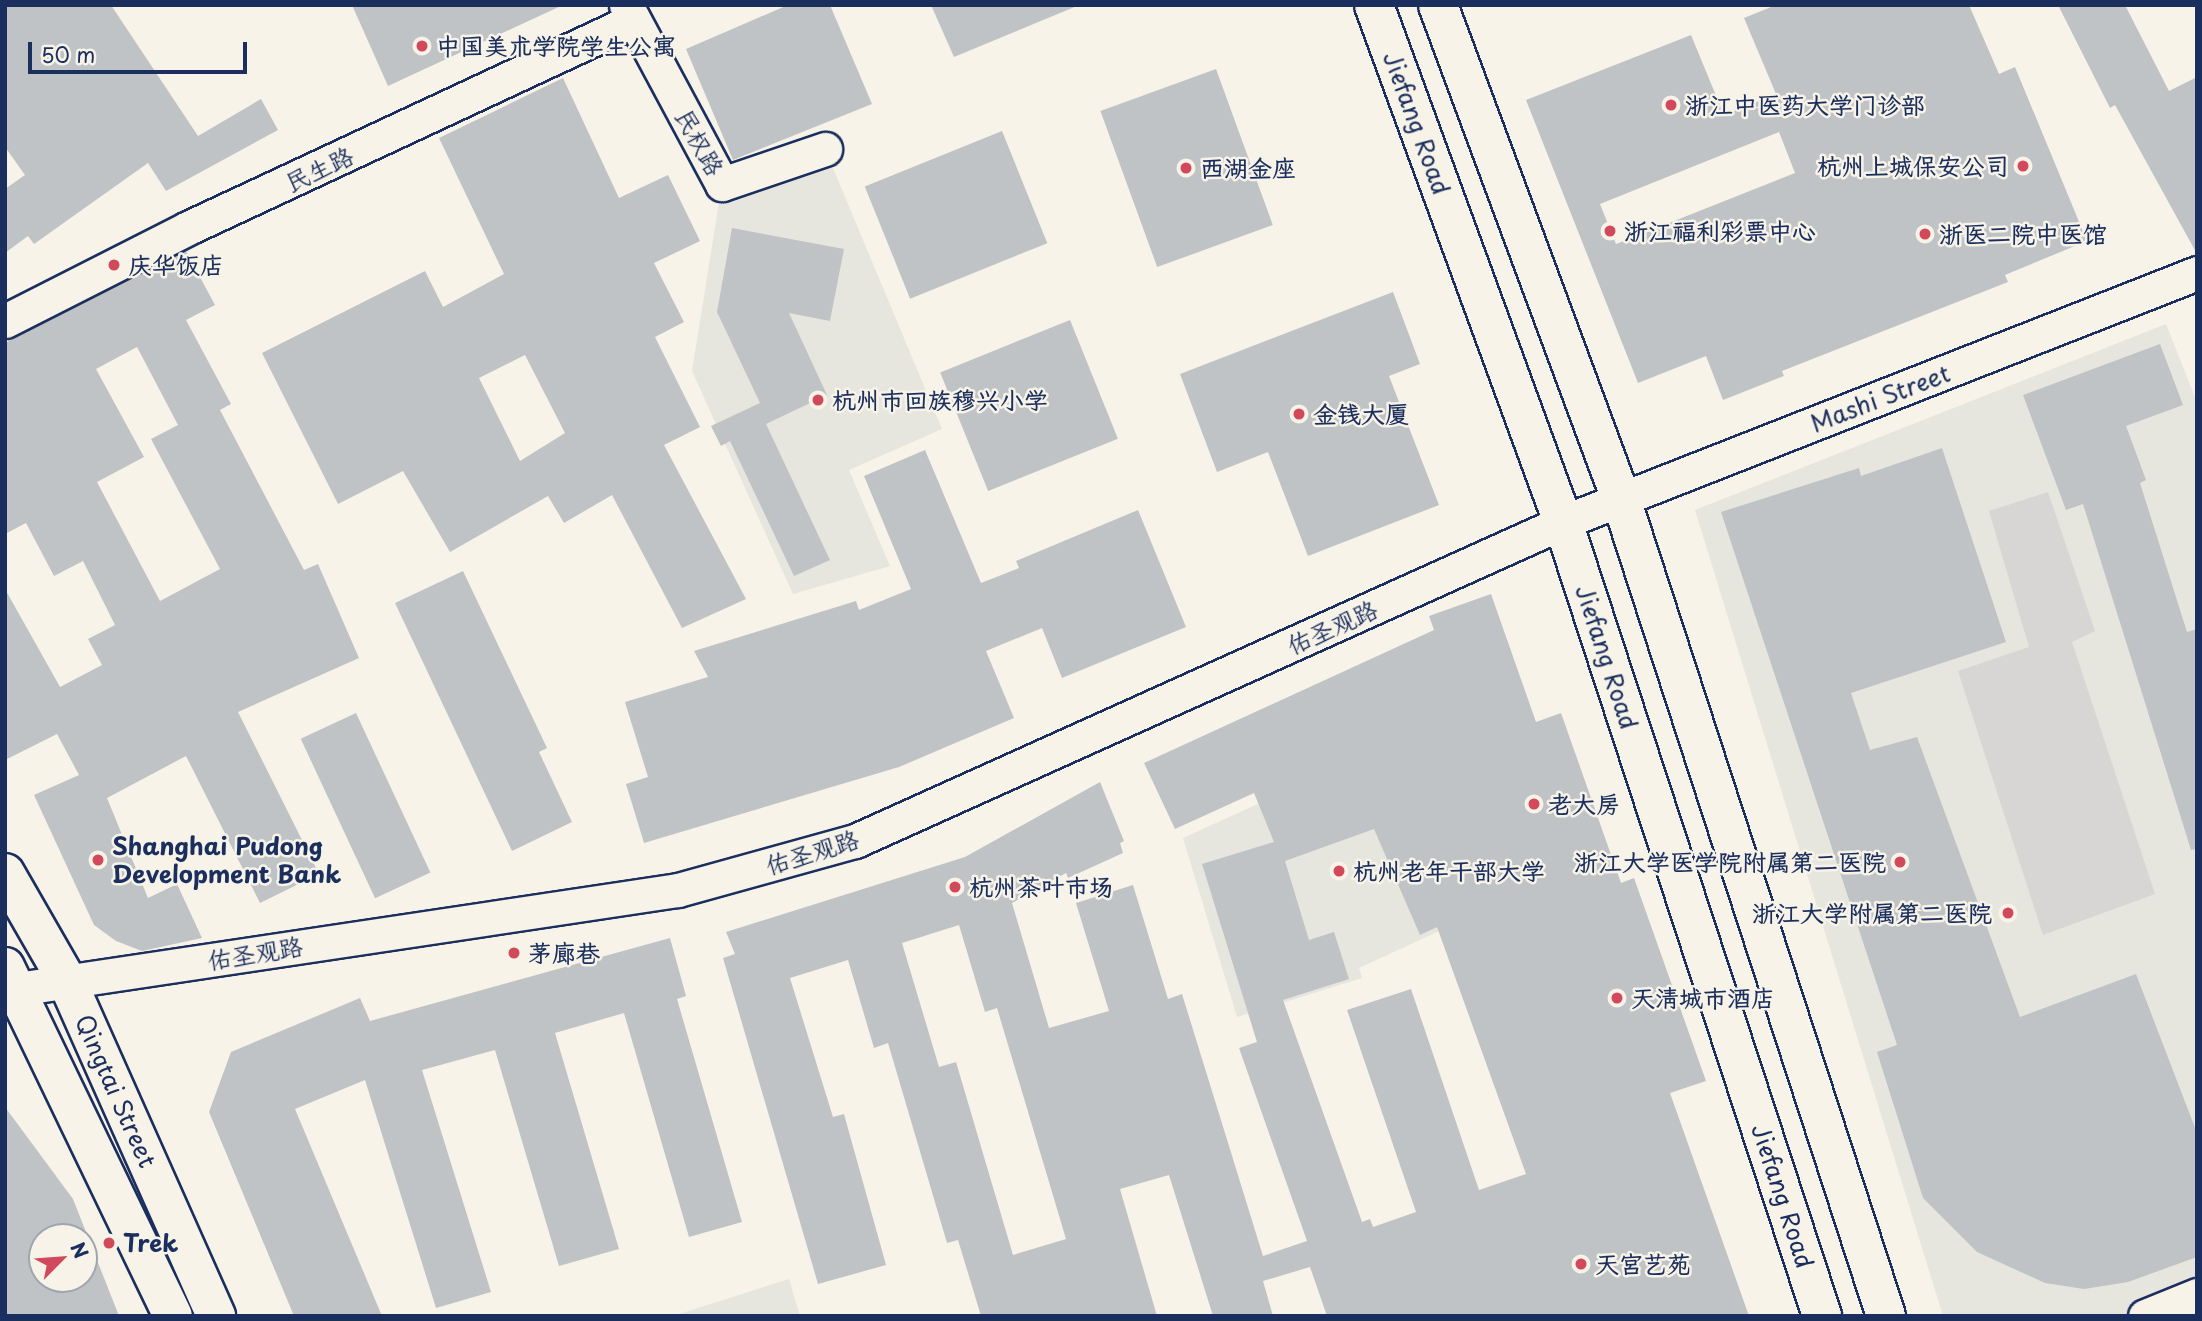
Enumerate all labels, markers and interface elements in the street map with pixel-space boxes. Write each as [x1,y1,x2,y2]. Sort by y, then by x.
scale bar [32,28,250,72]
place label: 中国美术学院学生公寓 [436,32,676,60]
text: 50 m [41,38,95,70]
marker: 中国美术学院学生公寓 [414,38,430,54]
street label: Jiefang Road [1378,47,1456,199]
place label: 浙江中医药大学门诊部 [1685,91,1925,119]
marker: 浙江中医药大学门诊部 [1663,97,1679,113]
street label: 民权路 [670,104,730,180]
street label: 民生路 [280,141,358,197]
place label: 杭州上城保安公司 [1817,152,2009,180]
place label: 西湖金座 [1200,154,1296,182]
marker: 杭州上城保安公司 [2015,158,2031,174]
marker: 西湖金座 [1178,160,1194,176]
place label: 浙江福利彩票中心 [1624,217,1816,245]
place label: 浙医二院中医馆 [1939,220,2107,248]
marker: 浙江福利彩票中心 [1602,223,1618,239]
marker: 浙医二院中医馆 [1917,226,1933,242]
place label: 庆华饭店 [128,251,224,279]
marker: 庆华饭店 [106,257,122,273]
street label: Mashi Street [1806,358,1954,438]
place label: 杭州市回族穆兴小学 [832,386,1048,414]
marker: 杭州市回族穆兴小学 [810,392,826,408]
place label: 金钱大厦 [1313,400,1409,428]
marker: 金钱大厦 [1291,406,1307,422]
street label: Jiefang Road [1570,581,1644,733]
street label: 佑圣观路 [1282,594,1382,660]
place label: 老大房 [1548,790,1620,818]
marker: 老大房 [1526,796,1542,812]
street label: 佑圣观路 [762,824,862,880]
place label: Shanghai Pudong Development Bank [112,832,342,888]
place label: 浙江大学医学院附属第二医院 [1574,848,1886,876]
marker: Shanghai Pudong Development Bank [90,852,106,868]
marker: 浙江大学医学院附属第二医院 [1892,854,1908,870]
place label: 杭州老年干部大学 [1353,857,1545,885]
marker: 杭州老年干部大学 [1331,863,1347,879]
place label: 杭州茶叶市场 [969,873,1113,901]
marker: 杭州茶叶市场 [947,879,963,895]
place label: 浙江大学附属第二医院 [1752,899,1992,927]
marker: 浙江大学附属第二医院 [1998,903,2018,923]
street label: 佑圣观路 [205,931,305,975]
place label: 茅廊巷 [528,939,600,967]
marker: 茅廊巷 [506,945,522,961]
place label: 天清城市酒店 [1631,984,1775,1012]
marker: 天清城市酒店 [1609,990,1625,1006]
street label: Qingtai Street [69,1010,163,1172]
street label: Jiefang Road [1746,1120,1820,1272]
north arrow [28,1223,98,1293]
place label: Trek [123,1229,178,1257]
marker: Trek [101,1235,117,1251]
text: N [64,1237,96,1263]
place label: 天宫艺苑 [1595,1250,1691,1278]
marker: 天宫艺苑 [1573,1256,1589,1272]

